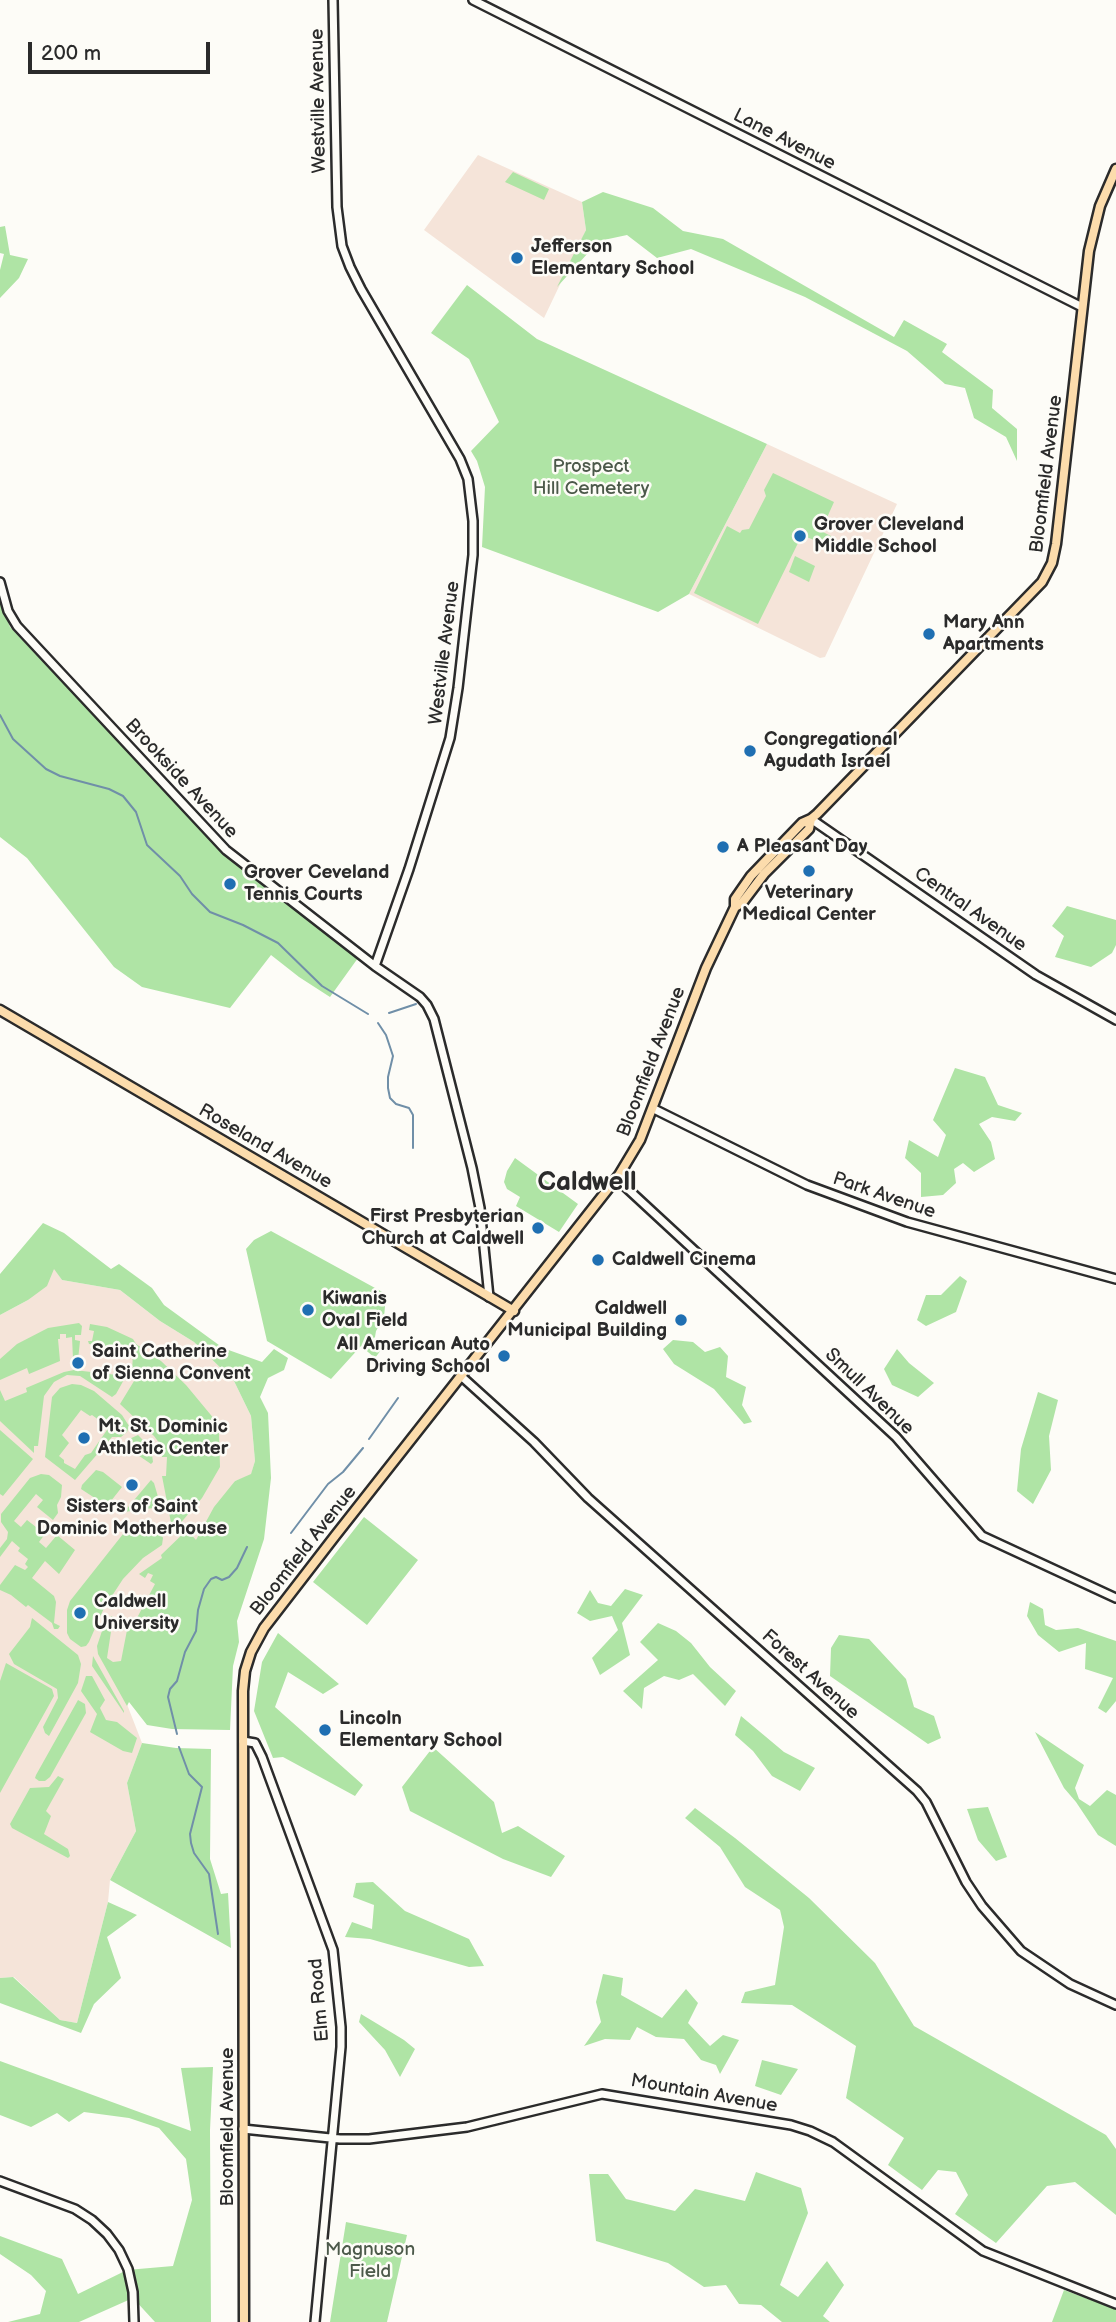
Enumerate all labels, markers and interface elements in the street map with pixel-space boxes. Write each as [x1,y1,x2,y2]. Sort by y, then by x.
scale bar [32,28,214,72]
street label: Westville Avenue [306,28,332,174]
text: 200 m [41,41,101,66]
street label: Lane Avenue [729,104,839,176]
place label: Jefferson Elementary School [531,236,694,280]
marker: Jefferson Elementary School [509,250,525,266]
street label: Bloomfield Avenue [1026,394,1068,554]
park label: Prospect Hill Cemetery [533,456,649,500]
place label: Grover Cleveland Middle School [814,514,964,558]
marker: Grover Cleveland Middle School [792,528,808,544]
street label: Westville Avenue [425,580,465,726]
place label: Mary Ann Apartments [943,612,1044,656]
marker: Mary Ann Apartments [921,626,937,642]
street label: Brookside Avenue [120,714,242,844]
place label: Congregational Agudath Israel [764,729,898,773]
marker: Congregational Agudath Israel [742,743,758,759]
place label: A Pleasant Day [737,836,867,858]
marker: A Pleasant Day [715,839,731,855]
place label: Grover Ceveland Tennis Courts [244,862,389,906]
marker: Veterinary Medical Center [801,863,817,879]
street label: Central Avenue [910,863,1030,957]
marker: Grover Ceveland Tennis Courts [222,876,238,892]
place label: Veterinary Medical Center [742,882,876,926]
street label: Bloomfield Avenue [613,984,691,1140]
street label: Roseland Avenue [194,1100,336,1194]
district label: Caldwell [537,1167,637,1199]
street label: Park Avenue [830,1168,938,1224]
place label: First Presbyterian Church at Caldwell [362,1206,524,1250]
marker: First Presbyterian Church at Caldwell [530,1220,546,1236]
place label: Caldwell Cinema [612,1249,756,1271]
marker: Caldwell Cinema [590,1252,606,1268]
place label: Kiwanis Oval Field [322,1288,408,1332]
place label: Caldwell Municipal Building [507,1298,667,1342]
marker: Kiwanis Oval Field [300,1302,316,1318]
marker: Caldwell Municipal Building [673,1312,689,1328]
place label: All American Auto Driving School [337,1334,490,1378]
place label: Saint Catherine of Sienna Convent [92,1341,251,1385]
street label: Smull Avenue [820,1344,918,1440]
marker: All American Auto Driving School [496,1348,512,1364]
marker: Saint Catherine of Sienna Convent [70,1355,86,1371]
place label: Mt. St. Dominic Athletic Center [98,1416,228,1460]
marker: Mt. St. Dominic Athletic Center [76,1430,92,1446]
marker: Sisters of Saint Dominic Motherhouse [124,1477,140,1493]
street label: Bloomfield Avenue [246,1481,362,1621]
place label: Sisters of Saint Dominic Motherhouse [37,1496,227,1540]
place label: Caldwell University [94,1591,179,1635]
marker: Caldwell University [72,1605,88,1621]
street label: Forest Avenue [757,1625,863,1725]
place label: Lincoln Elementary School [339,1708,502,1752]
marker: Lincoln Elementary School [317,1722,333,1738]
street label: Elm Road [305,1957,335,2043]
street label: Bloomfield Avenue [217,2048,239,2206]
street label: Mountain Avenue [629,2070,779,2118]
park label: Magnuson Field [325,2239,415,2283]

